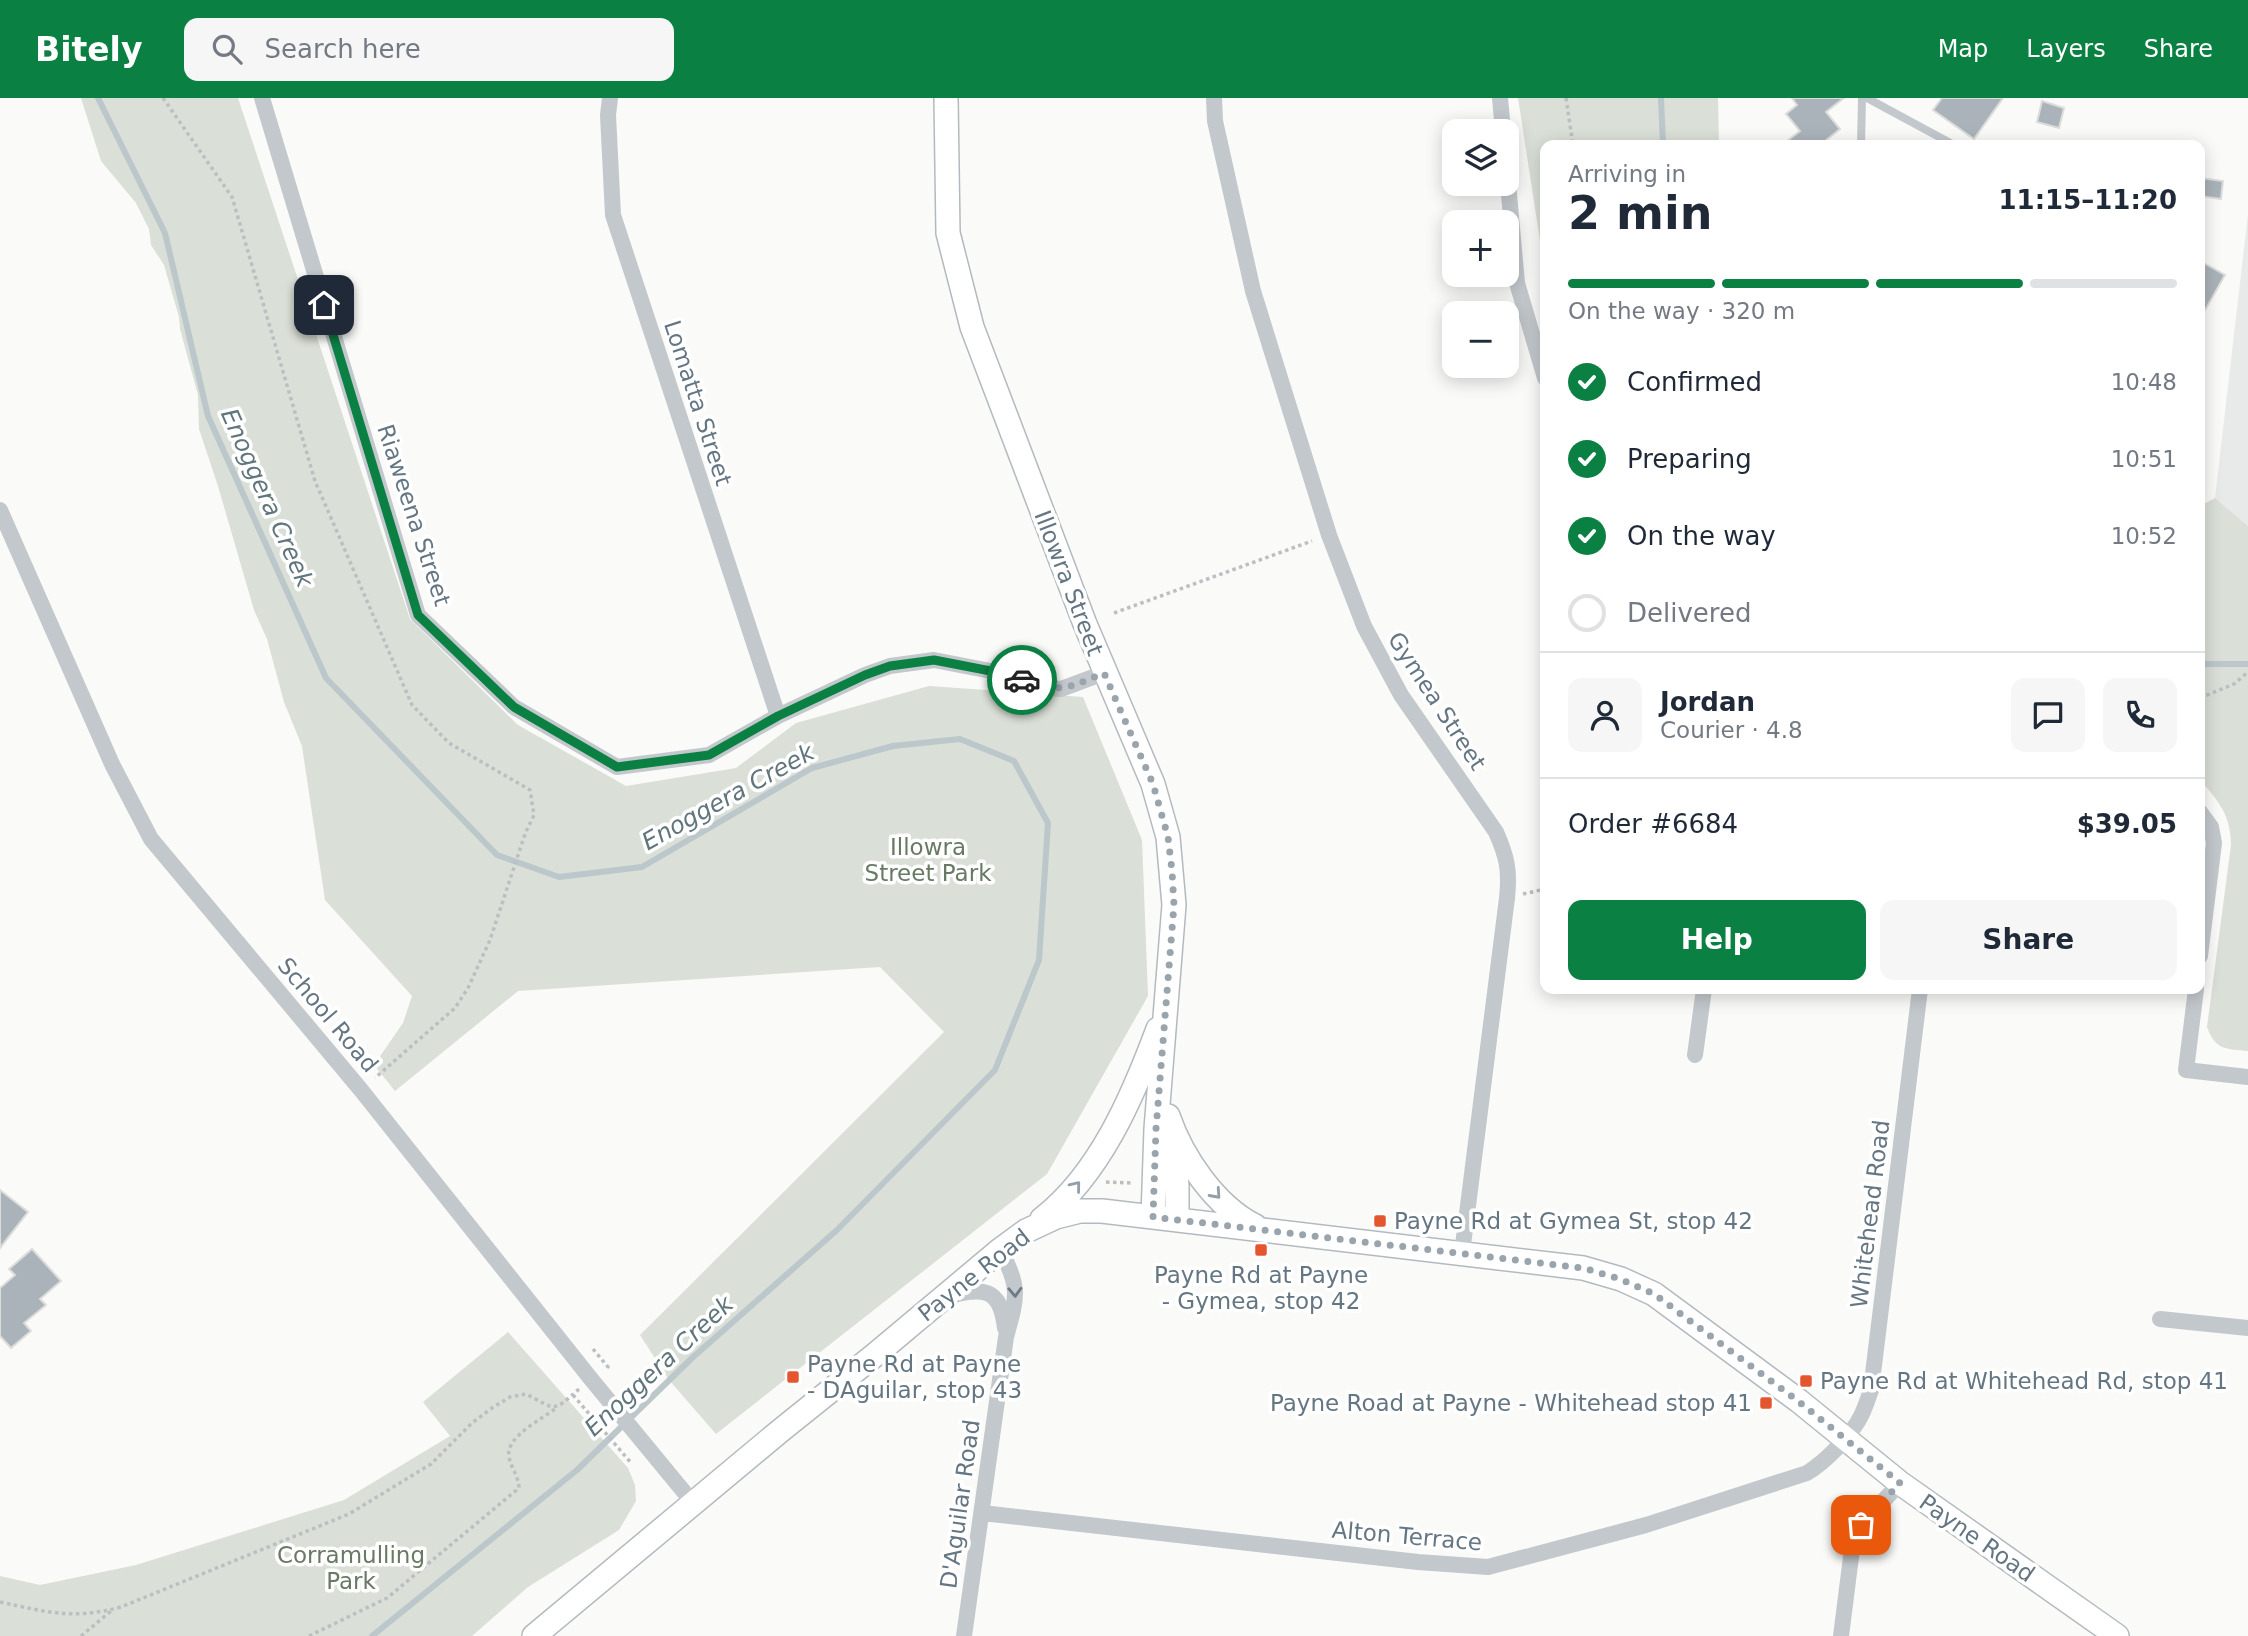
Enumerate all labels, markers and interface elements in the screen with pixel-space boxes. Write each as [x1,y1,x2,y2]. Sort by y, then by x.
search box [184,18,674,81]
text: Bitely [35,30,142,69]
icon: search [208,30,246,68]
text: Search here [264,34,421,64]
text: Map [1938,35,1988,63]
text: Layers [2026,35,2106,63]
text: Share [2144,35,2213,63]
map controls [1442,119,1519,378]
button: layers [1442,119,1519,196]
text: Arriving in [1568,161,1686,187]
text: 11:15–11:20 [1998,185,2177,215]
text: 2 min [1568,186,1712,240]
button: + [1442,210,1519,287]
pin [294,275,354,335]
icon: home [305,286,343,324]
text: On the way · 320 m [1568,298,1795,324]
button: − [1442,301,1519,378]
street label: Lomatta Street [659,317,737,489]
icon: check [1568,363,1606,401]
text: Confirmed [1627,367,1762,397]
text: 10:48 [2111,369,2177,395]
water label: Enoggera Creek [215,404,319,593]
street label: Riaweena Street [372,421,456,609]
icon: check [1568,440,1606,478]
text: Preparing [1627,444,1752,474]
text: 10:51 [2111,446,2177,472]
street label: Illowra Street [1029,507,1109,659]
icon: check [1568,517,1606,555]
text: On the way [1627,521,1776,551]
text: 10:52 [2111,523,2177,549]
text: Delivered [1627,598,1751,628]
street label: Gymea Street [1383,627,1491,775]
courier [987,645,1057,715]
icon: car [1003,661,1041,699]
button: person [1568,678,1642,752]
button: chat [2011,678,2085,752]
button: phone [2103,678,2177,752]
text: Jordan [1660,687,1755,717]
text: Courier · 4.8 [1660,717,1803,743]
water label: Enoggera Creek [637,738,820,856]
text: Order #6684 [1568,809,1738,839]
text: $39.05 [2077,809,2177,839]
park label: Illowra Street Park [865,834,992,886]
button: Help [1568,900,1866,980]
button: Share [1880,900,2177,980]
street label: School Road [273,952,383,1078]
street label: Whitehead Road [1846,1118,1894,1310]
one-way arrow [1068,1181,1081,1193]
one-way arrow [1208,1186,1220,1199]
place label: Payne Rd at Gymea St, stop 42 [1394,1208,1753,1234]
marker: Payne Rd at Gymea St, stop 42 [1372,1213,1388,1229]
street label: Payne Road [913,1223,1035,1327]
marker: Payne Rd at Payne - Gymea, stop 42 [1253,1242,1269,1258]
place label: Payne Rd at Payne - Gymea, stop 42 [1154,1262,1368,1314]
one-way arrow [1007,1287,1023,1298]
water label: Enoggera Creek [579,1289,740,1442]
place label: Payne Rd at Payne - DAguilar, stop 43 [807,1351,1022,1403]
place label: Payne Rd at Whitehead Rd, stop 41 [1820,1368,2228,1394]
marker: Payne Rd at Payne - DAguilar, stop 43 [785,1369,801,1385]
marker: Payne Rd at Whitehead Rd, stop 41 [1798,1373,1814,1389]
place label: Payne Road at Payne - Whitehead stop 41 [1270,1390,1752,1416]
marker: Payne Road at Payne - Whitehead stop 41 [1758,1395,1774,1411]
street label: D'Aguilar Road [935,1418,985,1590]
street label: Payne Road [1915,1489,2039,1587]
pin [1831,1495,1891,1555]
icon: bag [1842,1506,1880,1544]
street label: Alton Terrace [1331,1516,1483,1556]
park label: Corramulling Park [277,1542,425,1594]

